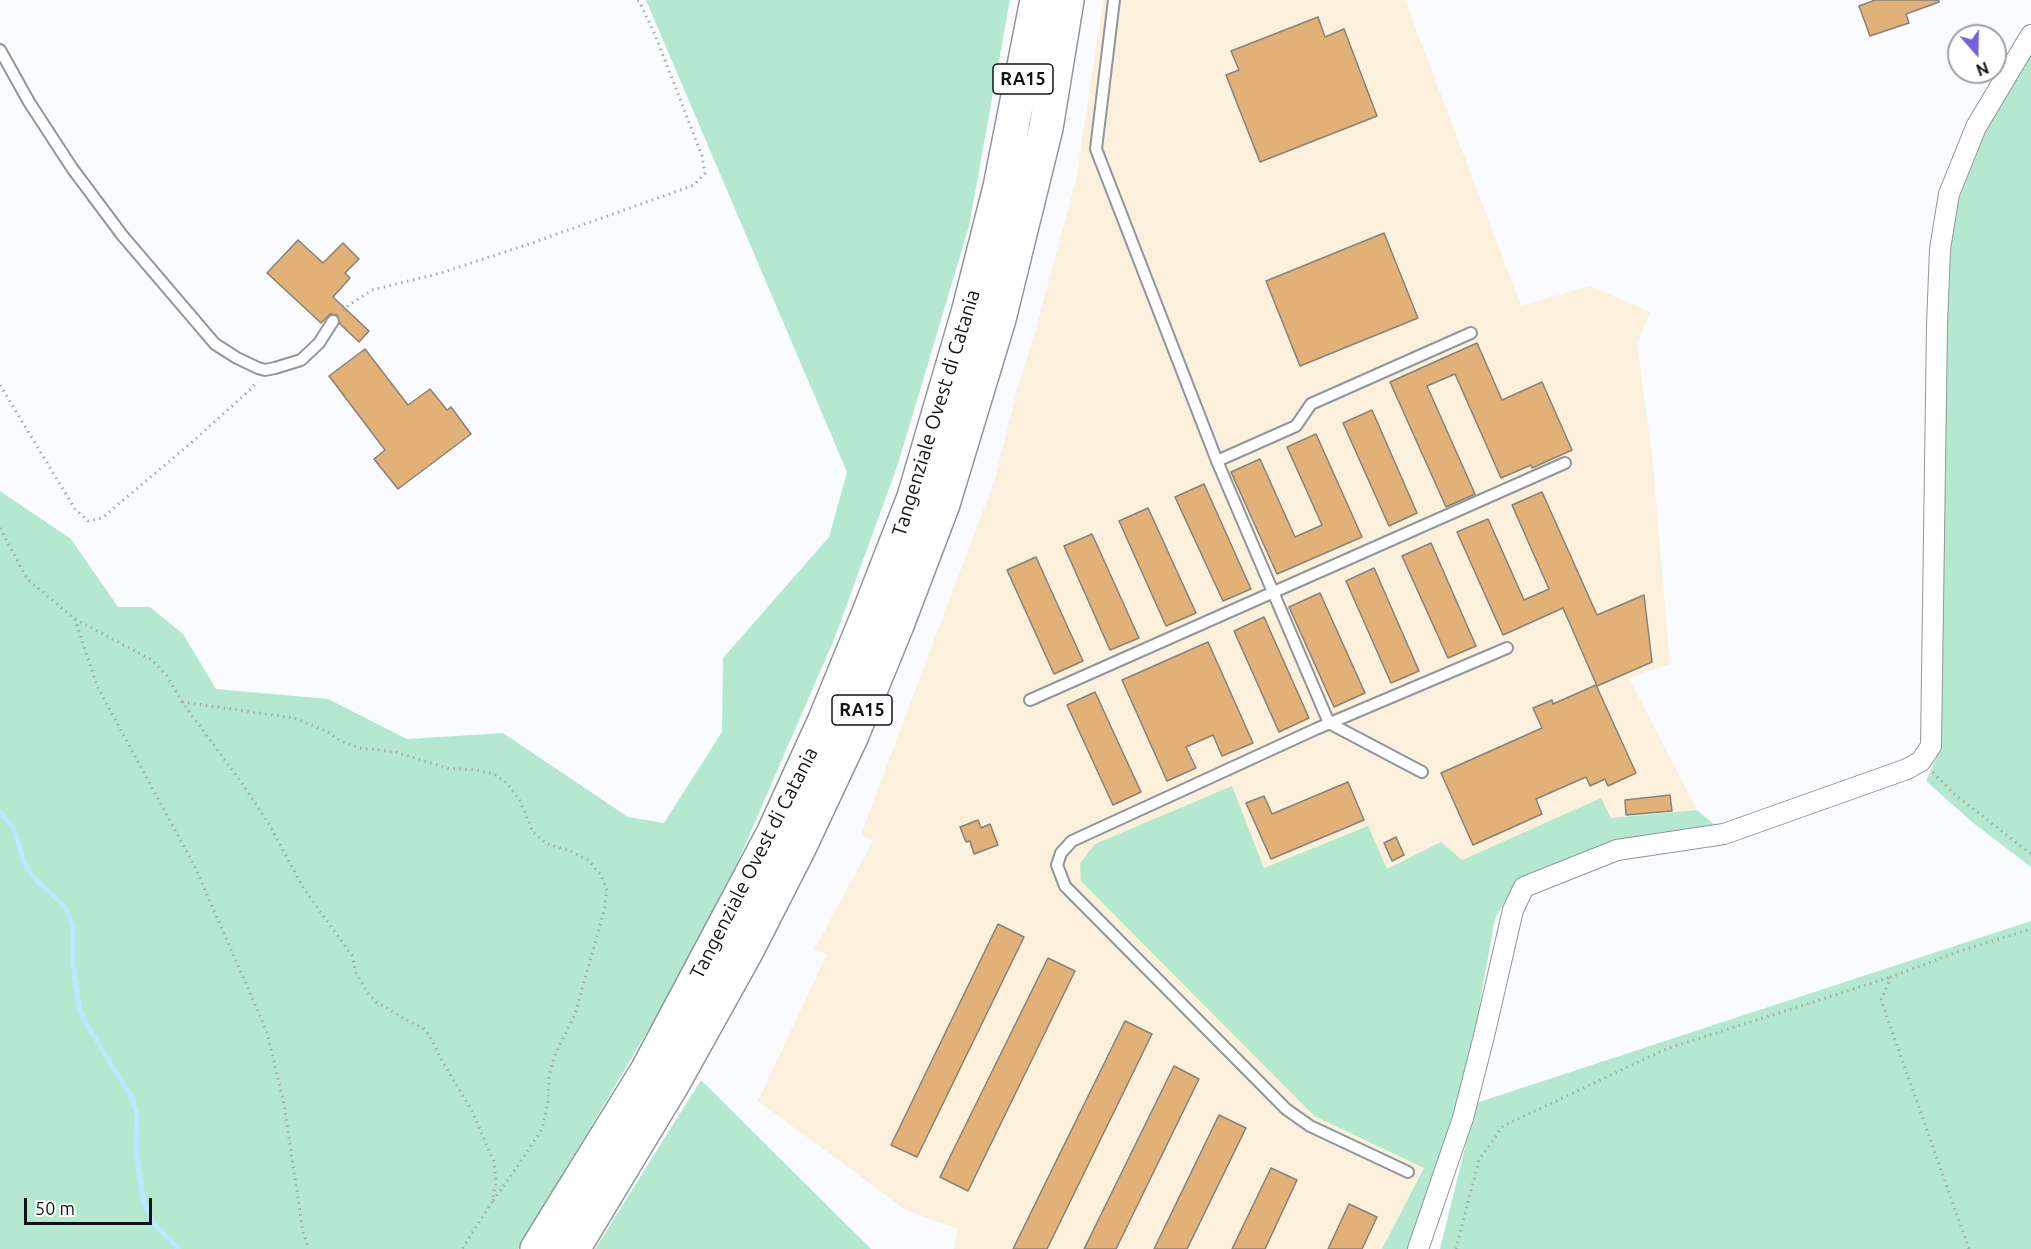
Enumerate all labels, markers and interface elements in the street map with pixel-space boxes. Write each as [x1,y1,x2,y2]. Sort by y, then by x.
north arrow [1947,24,2007,84]
text: N [1974,59,1991,80]
road number: RA15 [993,64,1053,94]
street label: Tangenziale Ovest di Catania [887,287,985,539]
road number: RA15 [832,695,892,725]
street label: Tangenziale Ovest di Catania [685,743,823,983]
scale bar [27,1186,154,1224]
text: 50 m [35,1198,75,1218]

